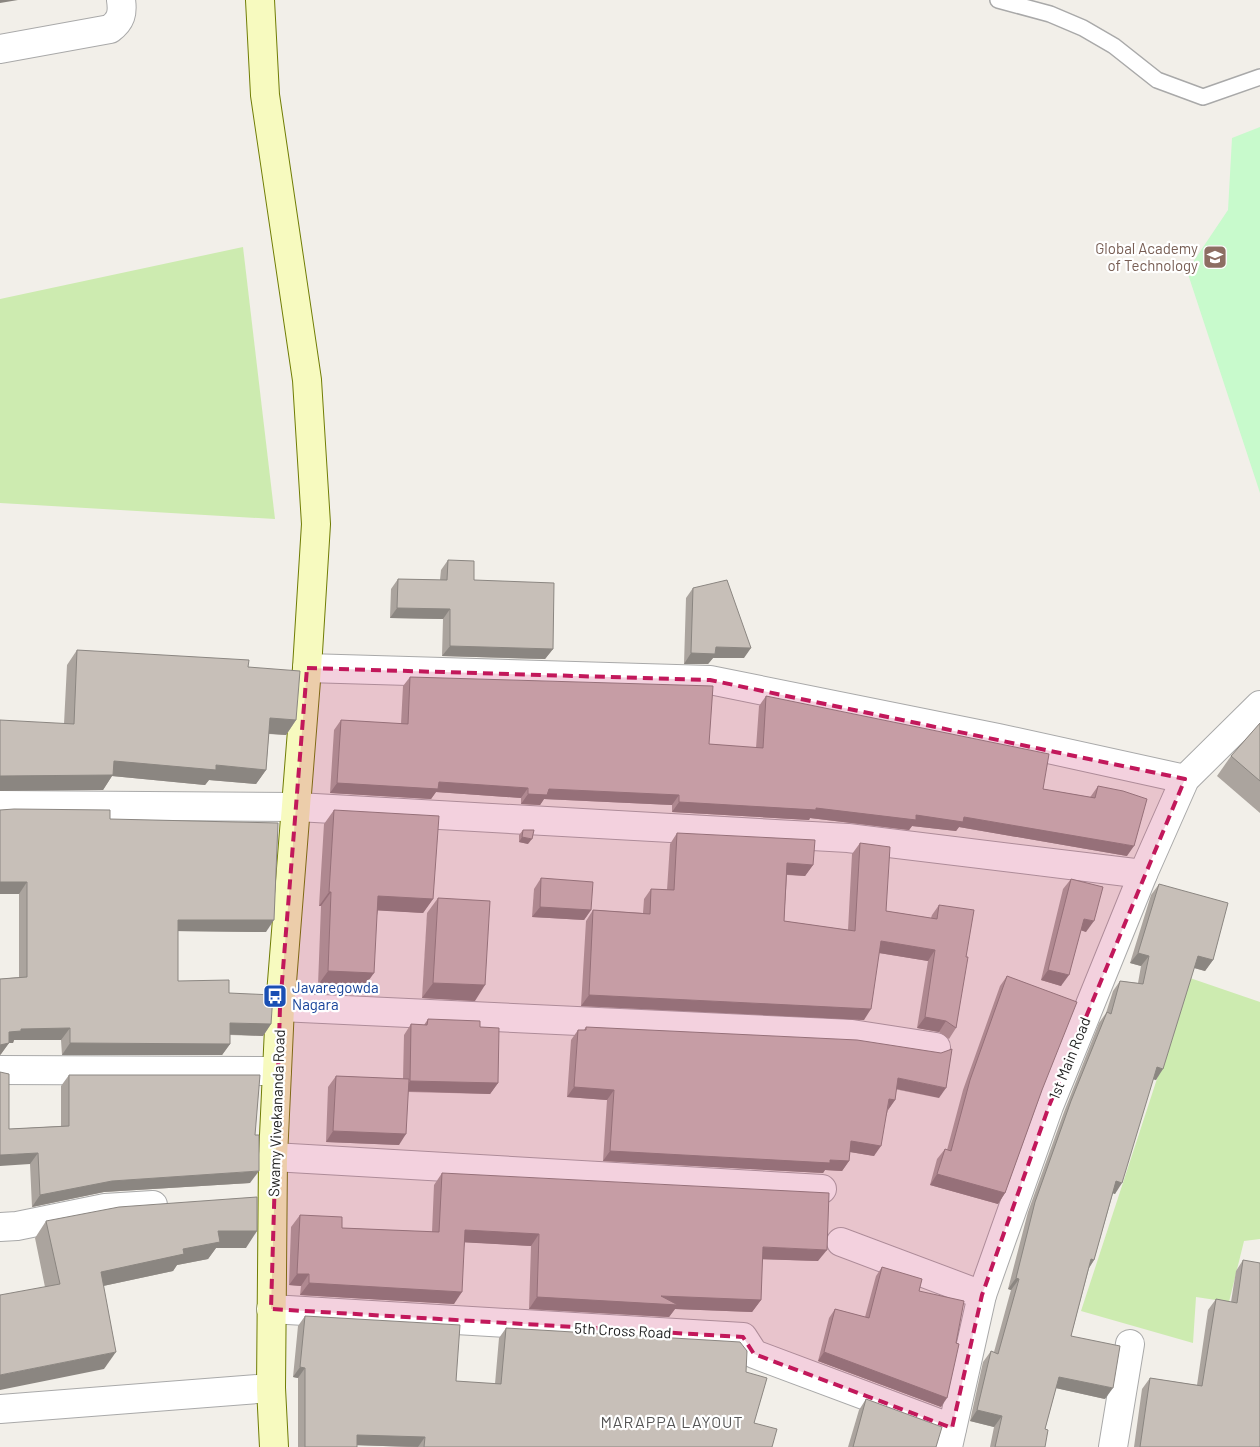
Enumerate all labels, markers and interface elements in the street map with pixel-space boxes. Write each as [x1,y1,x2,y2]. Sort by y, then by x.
place label: Global Academy of Technology [1095,239,1198,274]
school or university icon: Global Academy of Technology [1202,244,1228,270]
place label: Javaregowda Nagara [292,978,379,1013]
bus stop icon: Javaregowda Nagara [262,983,288,1009]
street label: 1st Main Road [1044,1014,1094,1102]
street label: Swamy Vivekananda Road [264,1029,288,1197]
street label: 5th Cross Road [574,1318,672,1342]
district label: MARAPPA LAYOUT [600,1412,744,1431]

